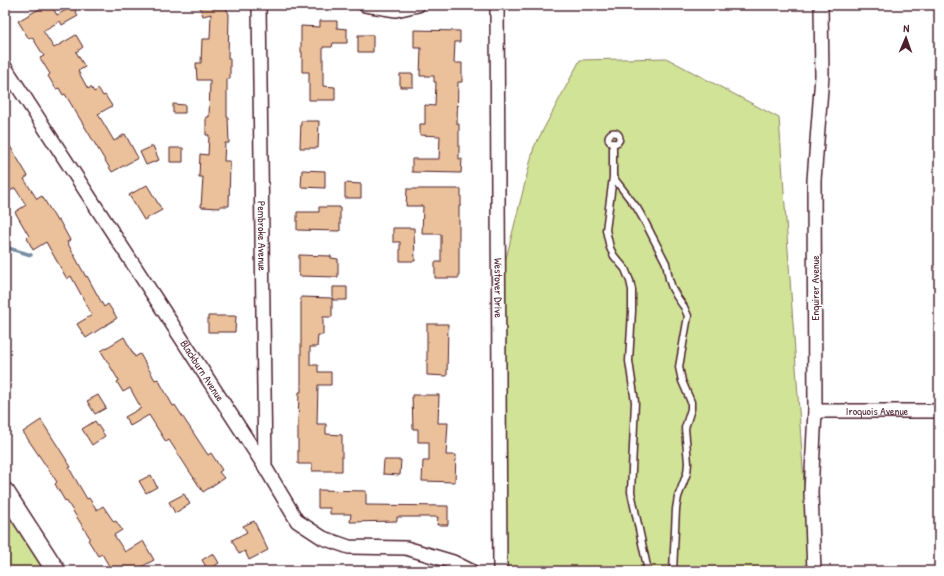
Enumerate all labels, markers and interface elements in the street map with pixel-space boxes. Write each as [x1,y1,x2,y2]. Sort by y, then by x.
north arrow [886,18,926,58]
text: N [903,21,910,35]
street label: Pembroke Avenue [255,201,269,272]
street label: Enquirer Avenue [808,255,822,321]
street label: Westover Drive [491,258,506,319]
street label: Blackburn Avenue [177,337,228,404]
street label: Iroquois Avenue [846,404,909,418]

